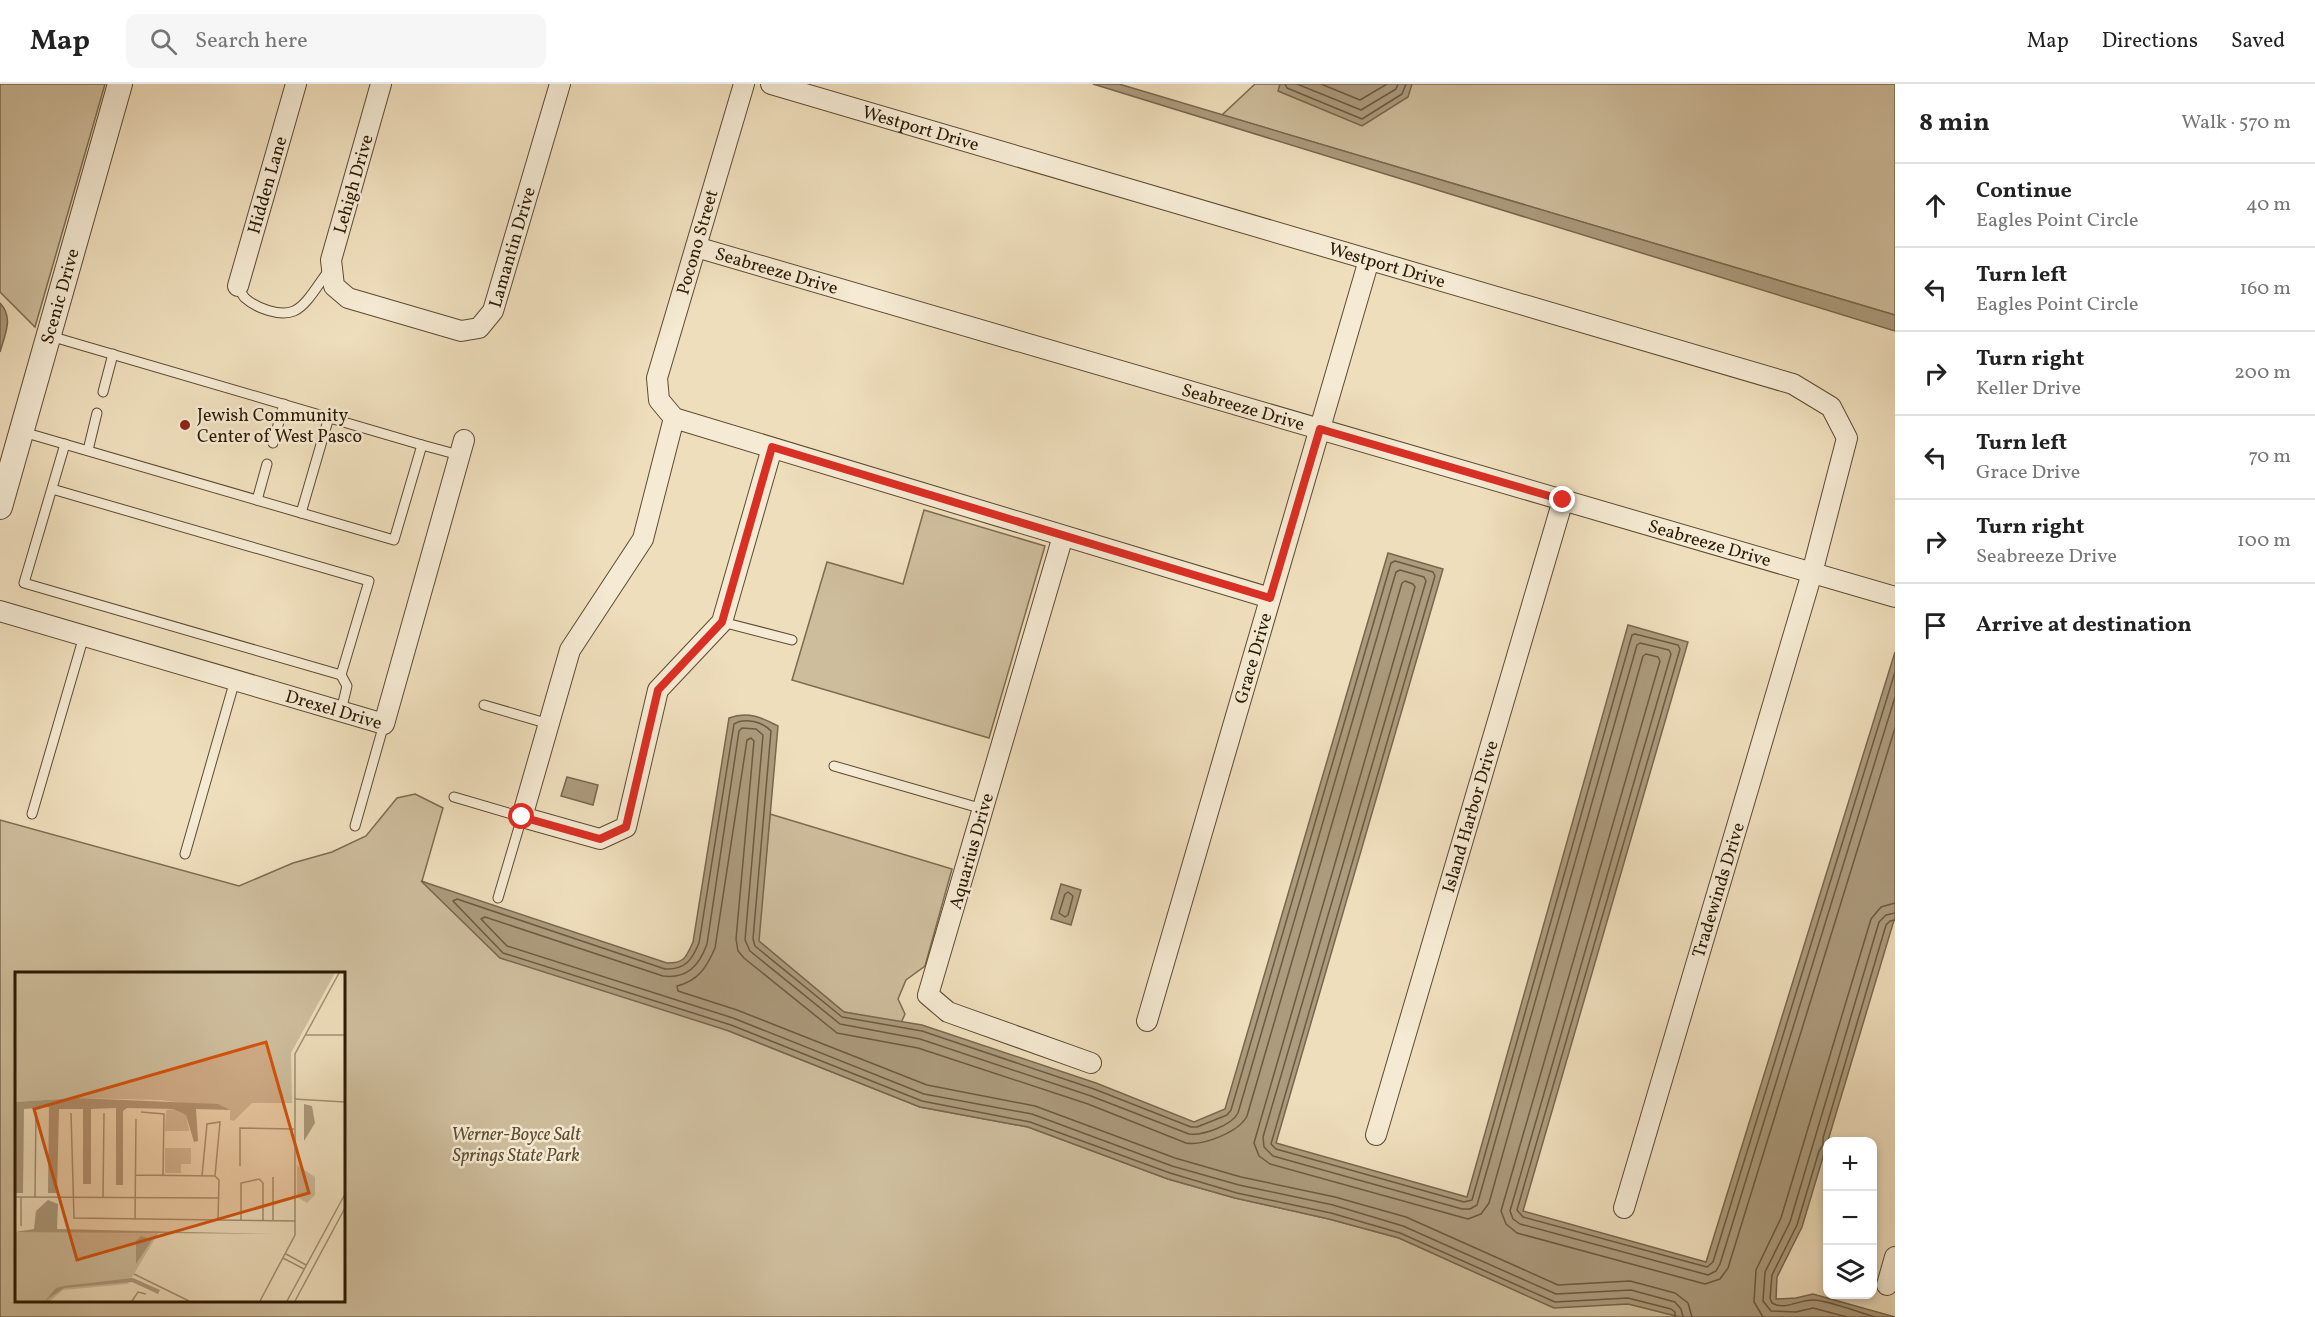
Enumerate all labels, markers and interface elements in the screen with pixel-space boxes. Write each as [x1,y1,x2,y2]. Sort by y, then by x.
search box [126,14,546,68]
text: Map [30,22,90,61]
icon: search [147,25,180,58]
text: Search here [195,26,308,57]
text: Map [2027,27,2069,56]
text: Directions [2102,27,2198,56]
text: Saved [2231,27,2285,56]
street label: Westport Drive [859,100,982,158]
text: 8 min [1919,105,1990,141]
text: Walk · 570 m [2181,109,2291,137]
street label: Lehigh Drive [328,132,381,237]
street label: Hidden Lane [243,134,294,237]
text: Continue [1976,176,2072,207]
street label: Lamantin Drive [484,184,543,311]
street label: Pocono Street [671,187,725,298]
icon: ahead [1919,189,1952,222]
text: 40 m [2246,191,2291,219]
text: Eagles Point Circle [1976,207,2138,235]
street label: Westport Drive [1325,237,1448,295]
street label: Seabreeze Drive [712,242,841,302]
street label: Scenic Drive [36,246,87,347]
text: Turn left [1976,260,2067,291]
icon: left [1919,273,1952,306]
text: 160 m [2239,275,2291,303]
text: Eagles Point Circle [1976,291,2138,319]
text: Turn right [1976,344,2084,375]
icon: right [1919,357,1952,390]
text: 200 m [2234,359,2291,387]
text: Keller Drive [1976,375,2081,403]
street label: Seabreeze Drive [1178,378,1307,438]
place label: Jewish Community Center of West Pasco [197,404,362,450]
marker: Jewish Community Center of West Pasco [178,418,192,432]
text: Turn left [1976,428,2067,459]
icon: left [1919,441,1952,474]
text: 70 m [2248,443,2291,471]
text: Grace Drive [1976,459,2080,487]
route end [1549,486,1575,512]
text: Turn right [1976,512,2084,543]
street label: Seabreeze Drive [1645,515,1774,574]
icon: right [1919,525,1952,558]
text: 100 m [2237,527,2291,555]
text: Seabreeze Drive [1976,543,2117,571]
icon: arrive [1919,609,1952,642]
street label: Grace Drive [1229,610,1279,707]
text: Arrive at destination [1976,610,2192,641]
street label: Drexel Drive [282,685,385,737]
street label: Island Harbor Drive [1437,738,1505,896]
street label: Aquarius Drive [944,790,1001,912]
route start [508,803,534,829]
street label: Tradewinds Drive [1687,820,1752,961]
inset map [15,972,345,1302]
park label: Werner-Boyce Salt Springs State Park [451,1123,582,1169]
map controls [1823,1137,1877,1299]
button: + [1823,1137,1877,1191]
button: − [1823,1191,1877,1245]
button: layers [1823,1245,1877,1299]

